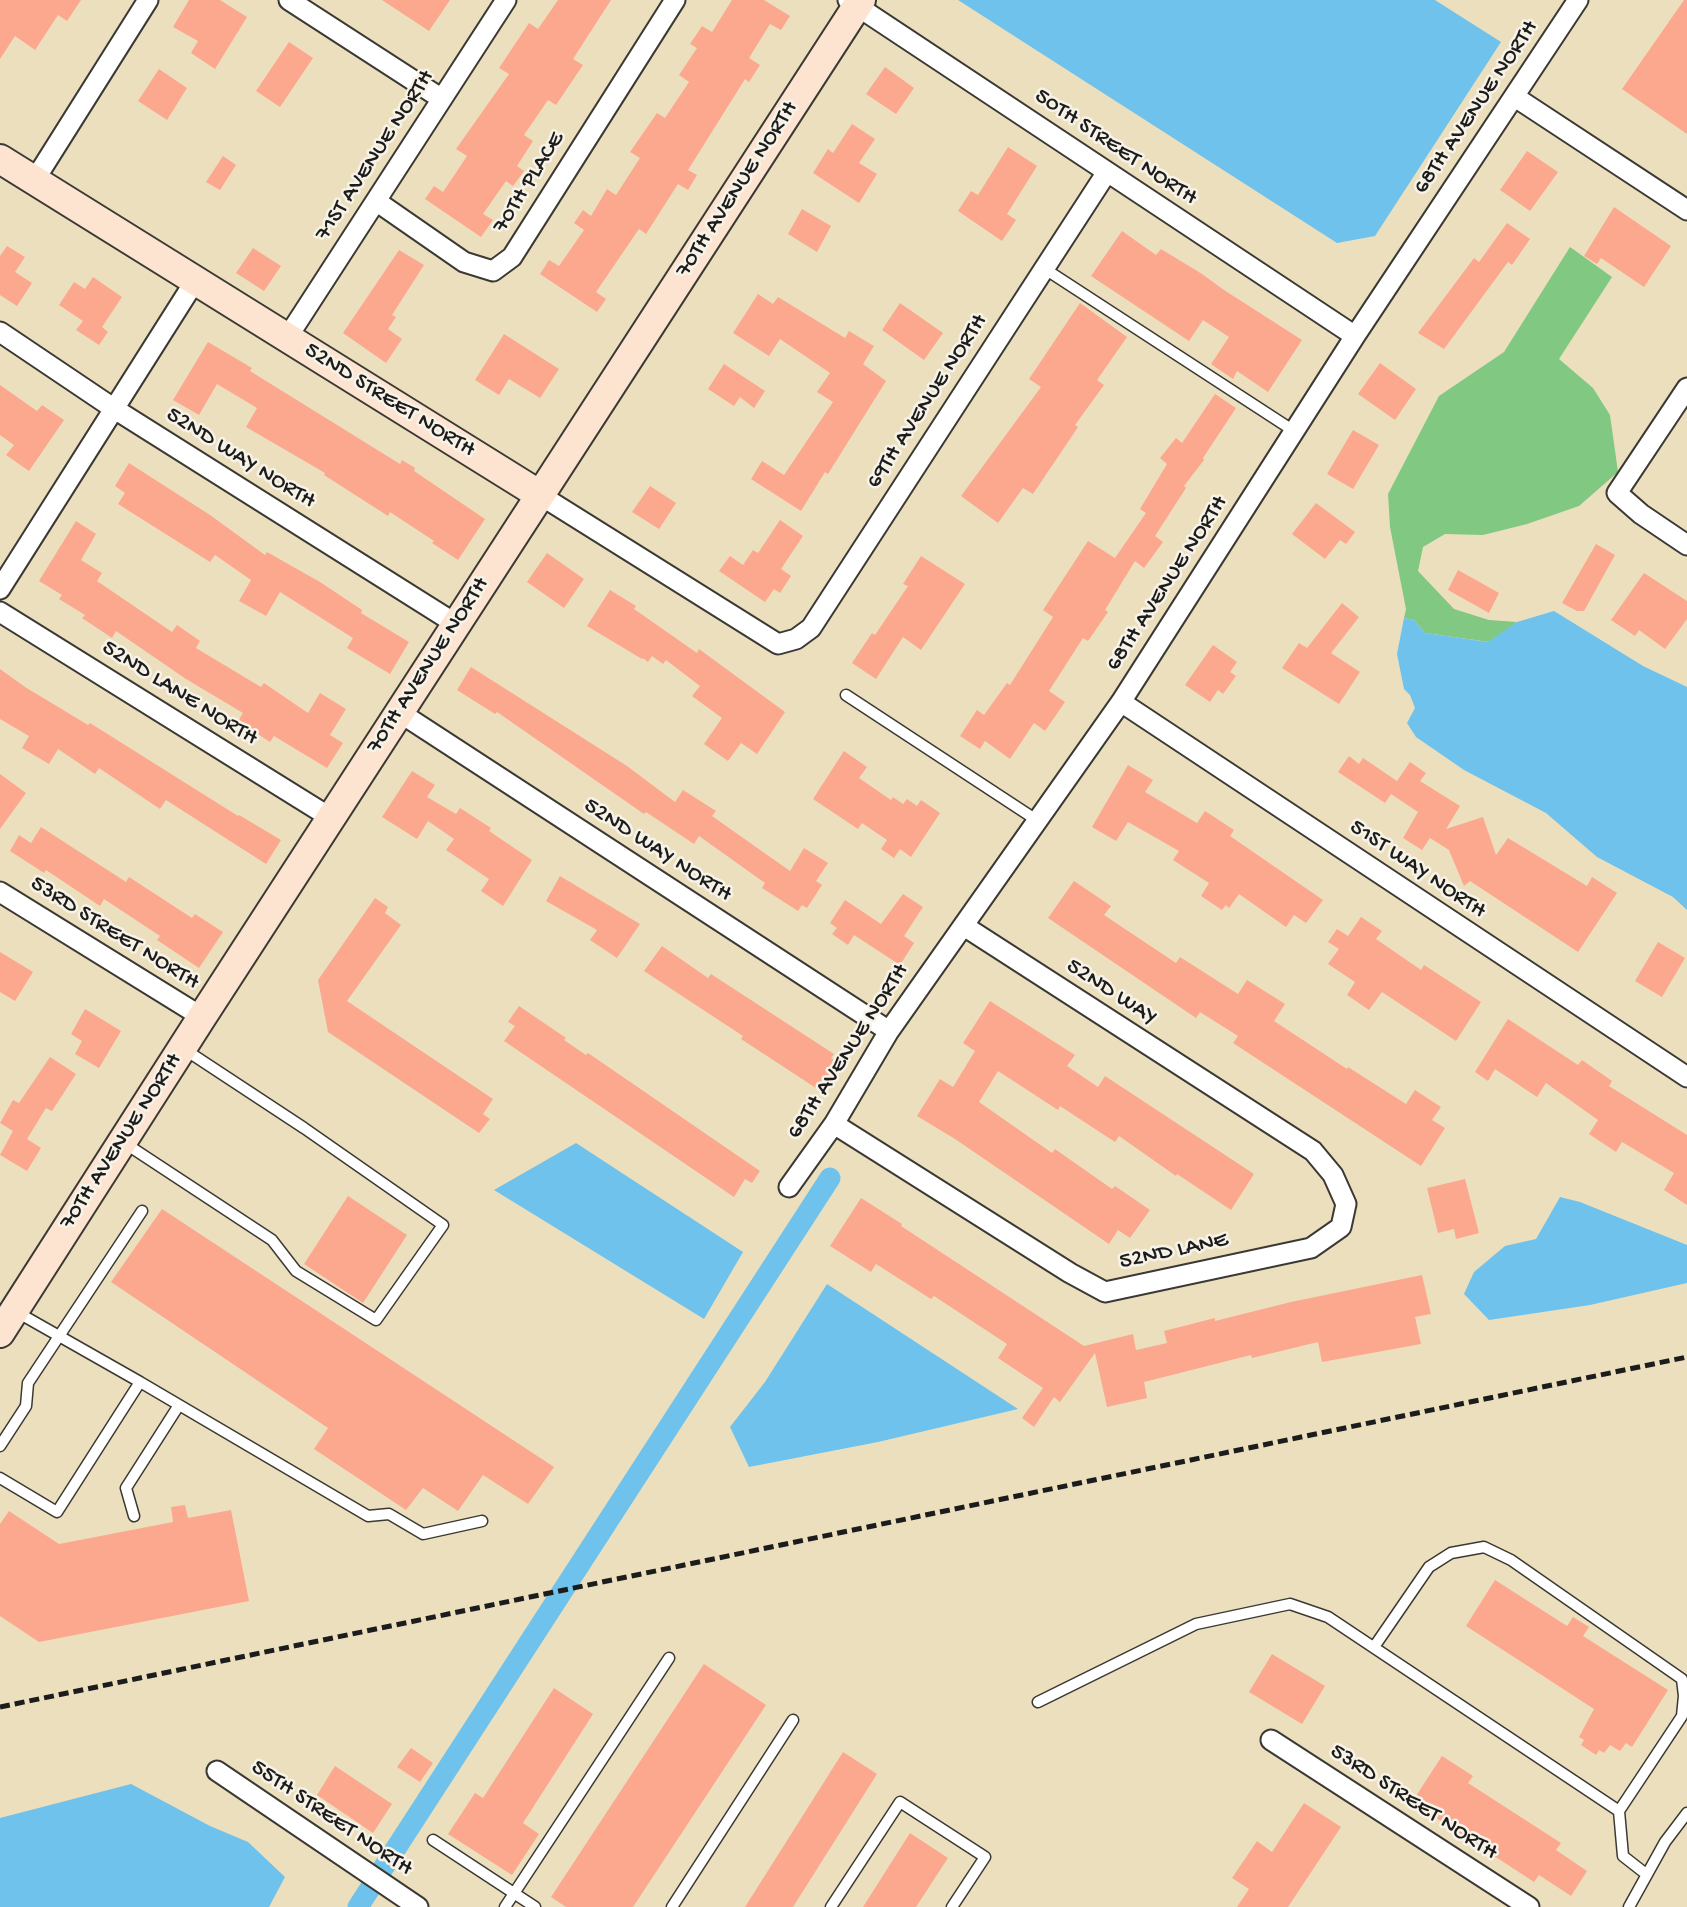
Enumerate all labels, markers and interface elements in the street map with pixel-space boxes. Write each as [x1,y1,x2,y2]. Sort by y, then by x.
street label: 68TH AVENUE NORTH [1409,16,1545,200]
street label: 71ST AVENUE NORTH [311,66,441,246]
street label: 50TH STREET NORTH [1029,83,1201,213]
street label: 70TH AVENUE NORTH [671,97,805,283]
street label: 70TH PLACE [488,127,572,239]
street label: 69TH AVENUE NORTH [861,310,995,494]
street label: 52ND STREET NORTH [298,337,480,465]
street label: 52ND WAY NORTH [160,402,320,516]
street label: 68TH AVENUE NORTH [1101,491,1235,677]
street label: 70TH AVENUE NORTH [362,573,496,759]
street label: 52ND LANE NORTH [96,635,262,753]
street label: 52ND WAY NORTH [578,793,736,909]
street label: 51ST WAY NORTH [1344,814,1490,926]
street label: 53RD STREET NORTH [24,871,204,997]
street label: 52ND WAY [1060,953,1162,1033]
street label: 68TH AVENUE NORTH [782,959,916,1145]
street label: 70TH AVENUE NORTH [55,1049,189,1235]
street label: 52ND LANE [1117,1227,1231,1277]
street label: 53RD STREET NORTH [1324,1739,1502,1867]
street label: 55TH STREET NORTH [245,1755,417,1883]

